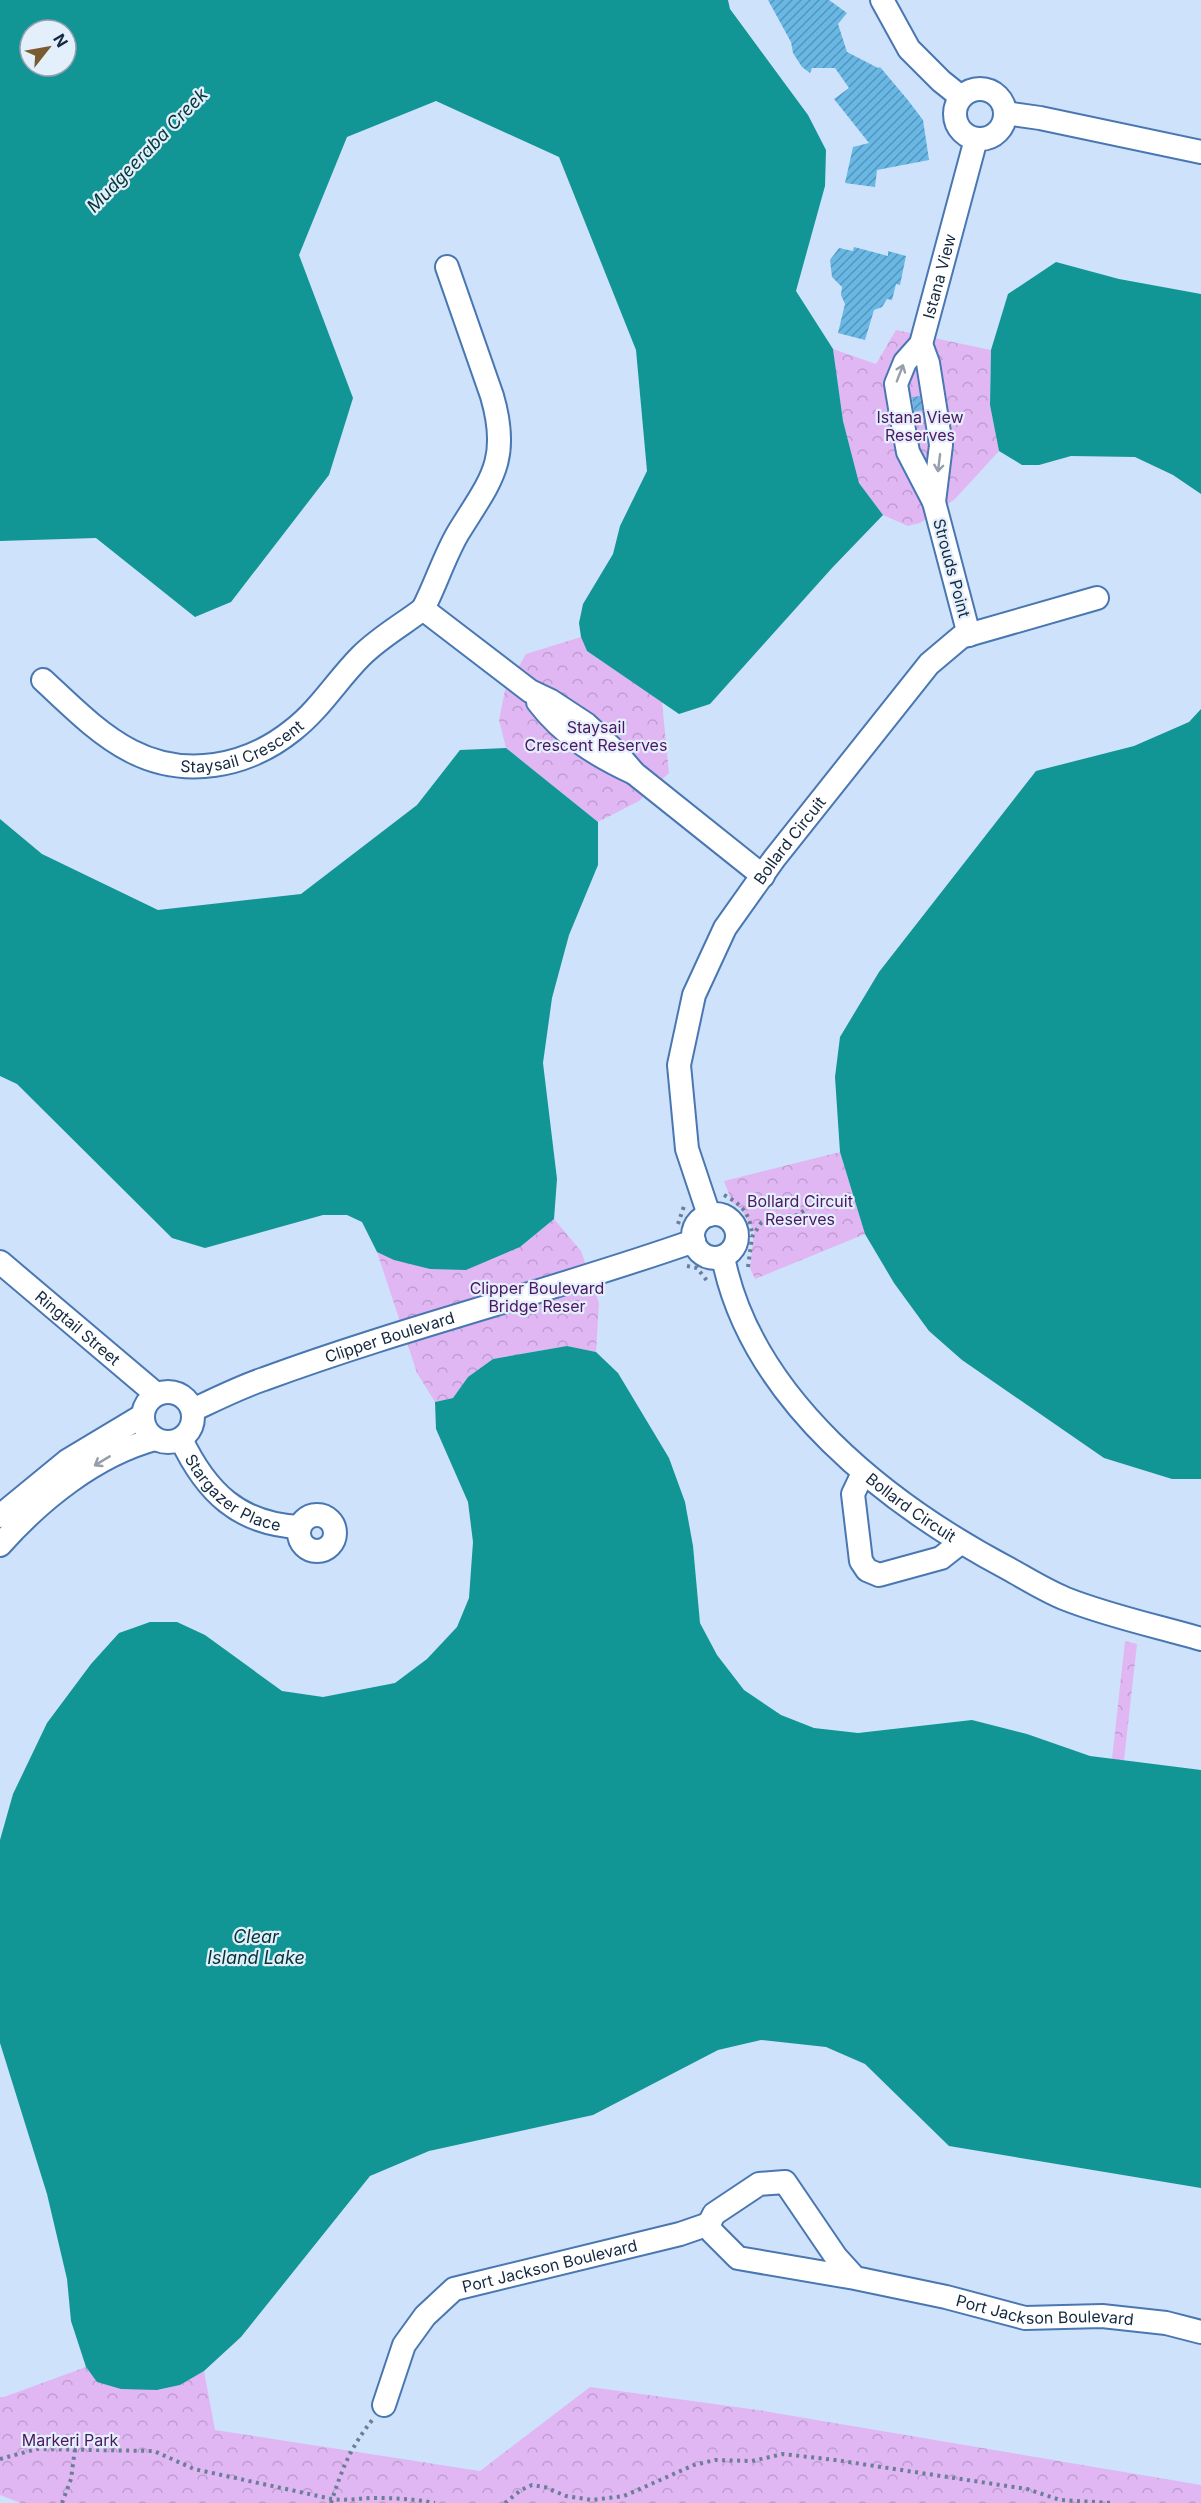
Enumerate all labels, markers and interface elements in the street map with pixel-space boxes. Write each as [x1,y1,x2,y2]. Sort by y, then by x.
north arrow [18,18,78,78]
text: N [49,30,73,51]
water label: Mudgeeraba Creek [82,83,213,217]
street label: Istana View [918,232,960,321]
one-way arrow [895,364,906,382]
park label: Istana View Reserves [876,407,964,445]
one-way arrow [933,453,944,473]
street label: Strouds Point [929,516,975,620]
street label: Staysail Crescent [180,716,308,776]
park label: Staysail Crescent Reserves [525,717,667,755]
street label: Bollard Circuit [749,793,830,888]
park label: Bollard Circuit Reserves [747,1191,853,1229]
park label: Clipper Boulevard Bridge Reser [470,1278,604,1316]
street label: Ringtail Street [31,1286,124,1369]
street label: Clipper Boulevard [322,1307,457,1367]
street label: Stargazer Place [181,1450,283,1535]
one-way arrow [94,1456,111,1468]
street label: Bollard Circuit [862,1468,960,1546]
water label: Clear Island Lake [207,1926,305,1968]
street label: Port Jackson Boulevard [460,2235,639,2297]
street label: Port Jackson Boulevard [954,2290,1135,2329]
park label: Markeri Park [22,2430,118,2450]

